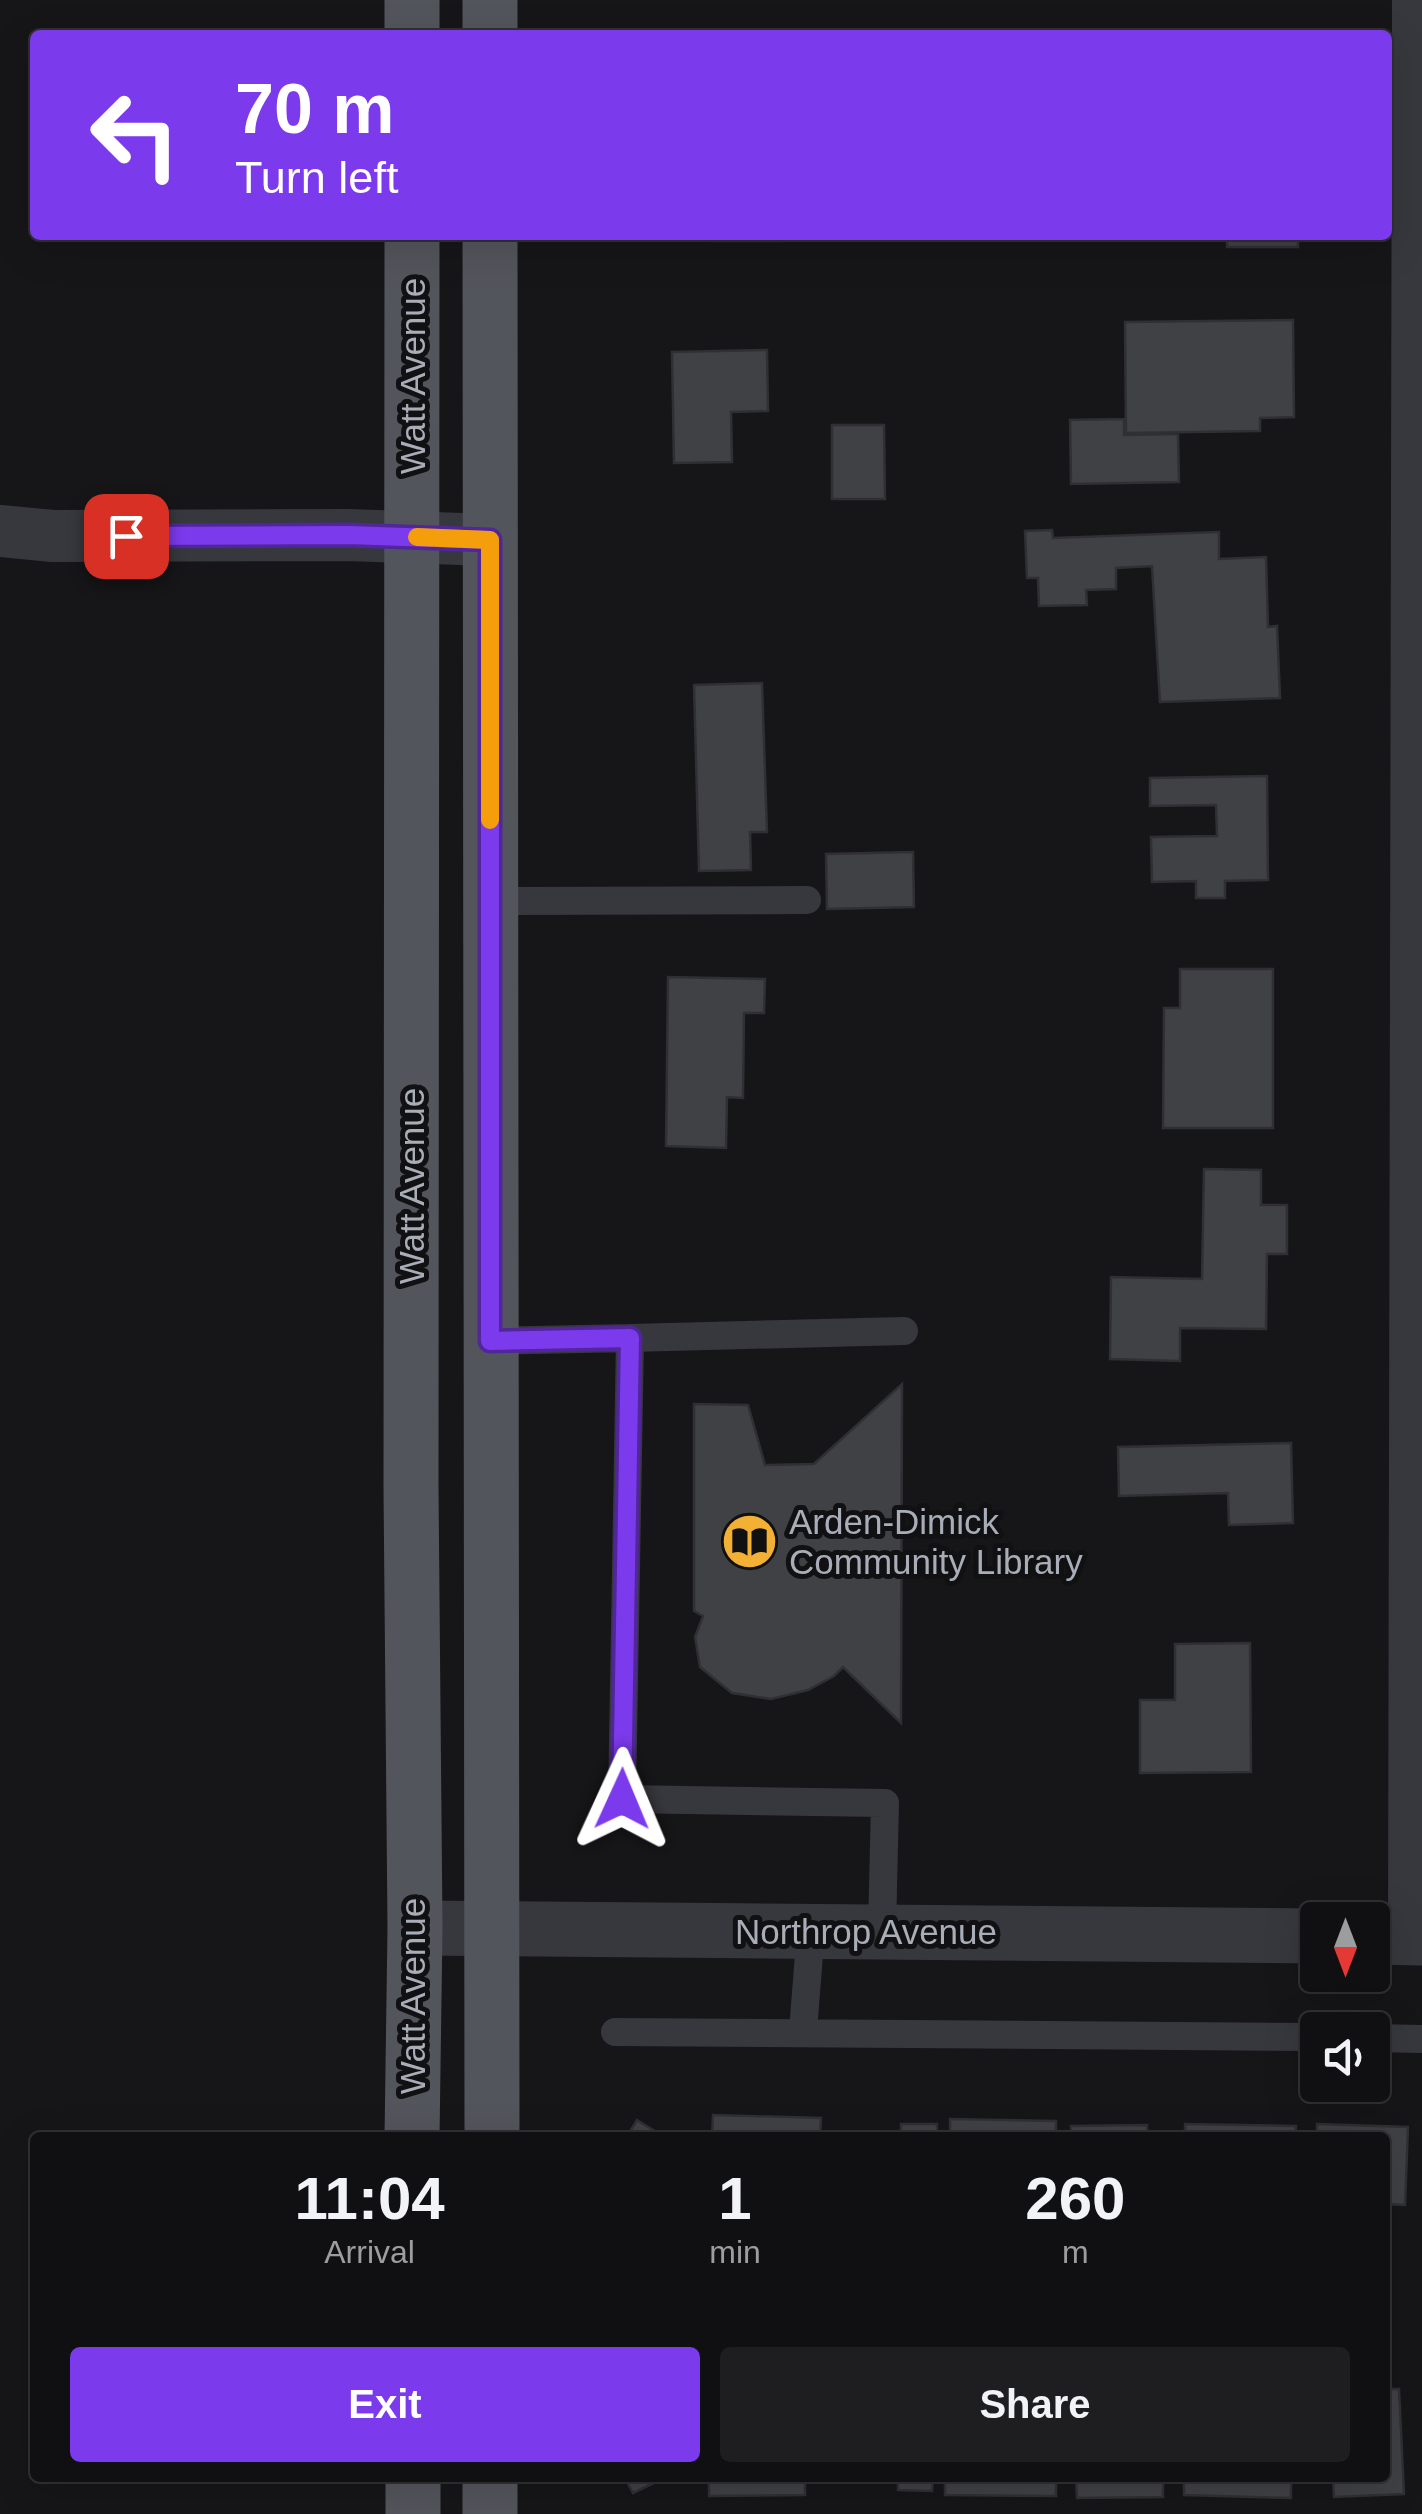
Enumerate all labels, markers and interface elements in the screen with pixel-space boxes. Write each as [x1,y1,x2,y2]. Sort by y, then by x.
icon: left [70,70,200,200]
text: 70 m [235,70,395,148]
text: Turn left [235,152,398,203]
street label: Watt Avenue [393,278,432,474]
pin [84,494,169,579]
icon: arrive [99,509,154,564]
street label: Watt Avenue [392,1088,431,1284]
place label: Arden-Dimick Community Library [789,1502,1083,1581]
library icon: Arden-Dimick Community Library [720,1511,780,1571]
position arrow [570,1747,674,1851]
street label: Watt Avenue [393,1898,432,2094]
north arrow [1300,1902,1390,1992]
map controls [1300,1902,1390,2102]
street label: Northrop Avenue [735,1912,997,1951]
button: sound [1300,2012,1390,2102]
text: 11:04 [295,2165,445,2232]
text: 1 [718,2165,752,2232]
text: 260 [1025,2165,1125,2232]
text: Arrival [324,2234,415,2270]
text: min [709,2234,761,2270]
text: m [1062,2234,1089,2270]
button: Exit [70,2347,700,2462]
button: Share [720,2347,1350,2462]

